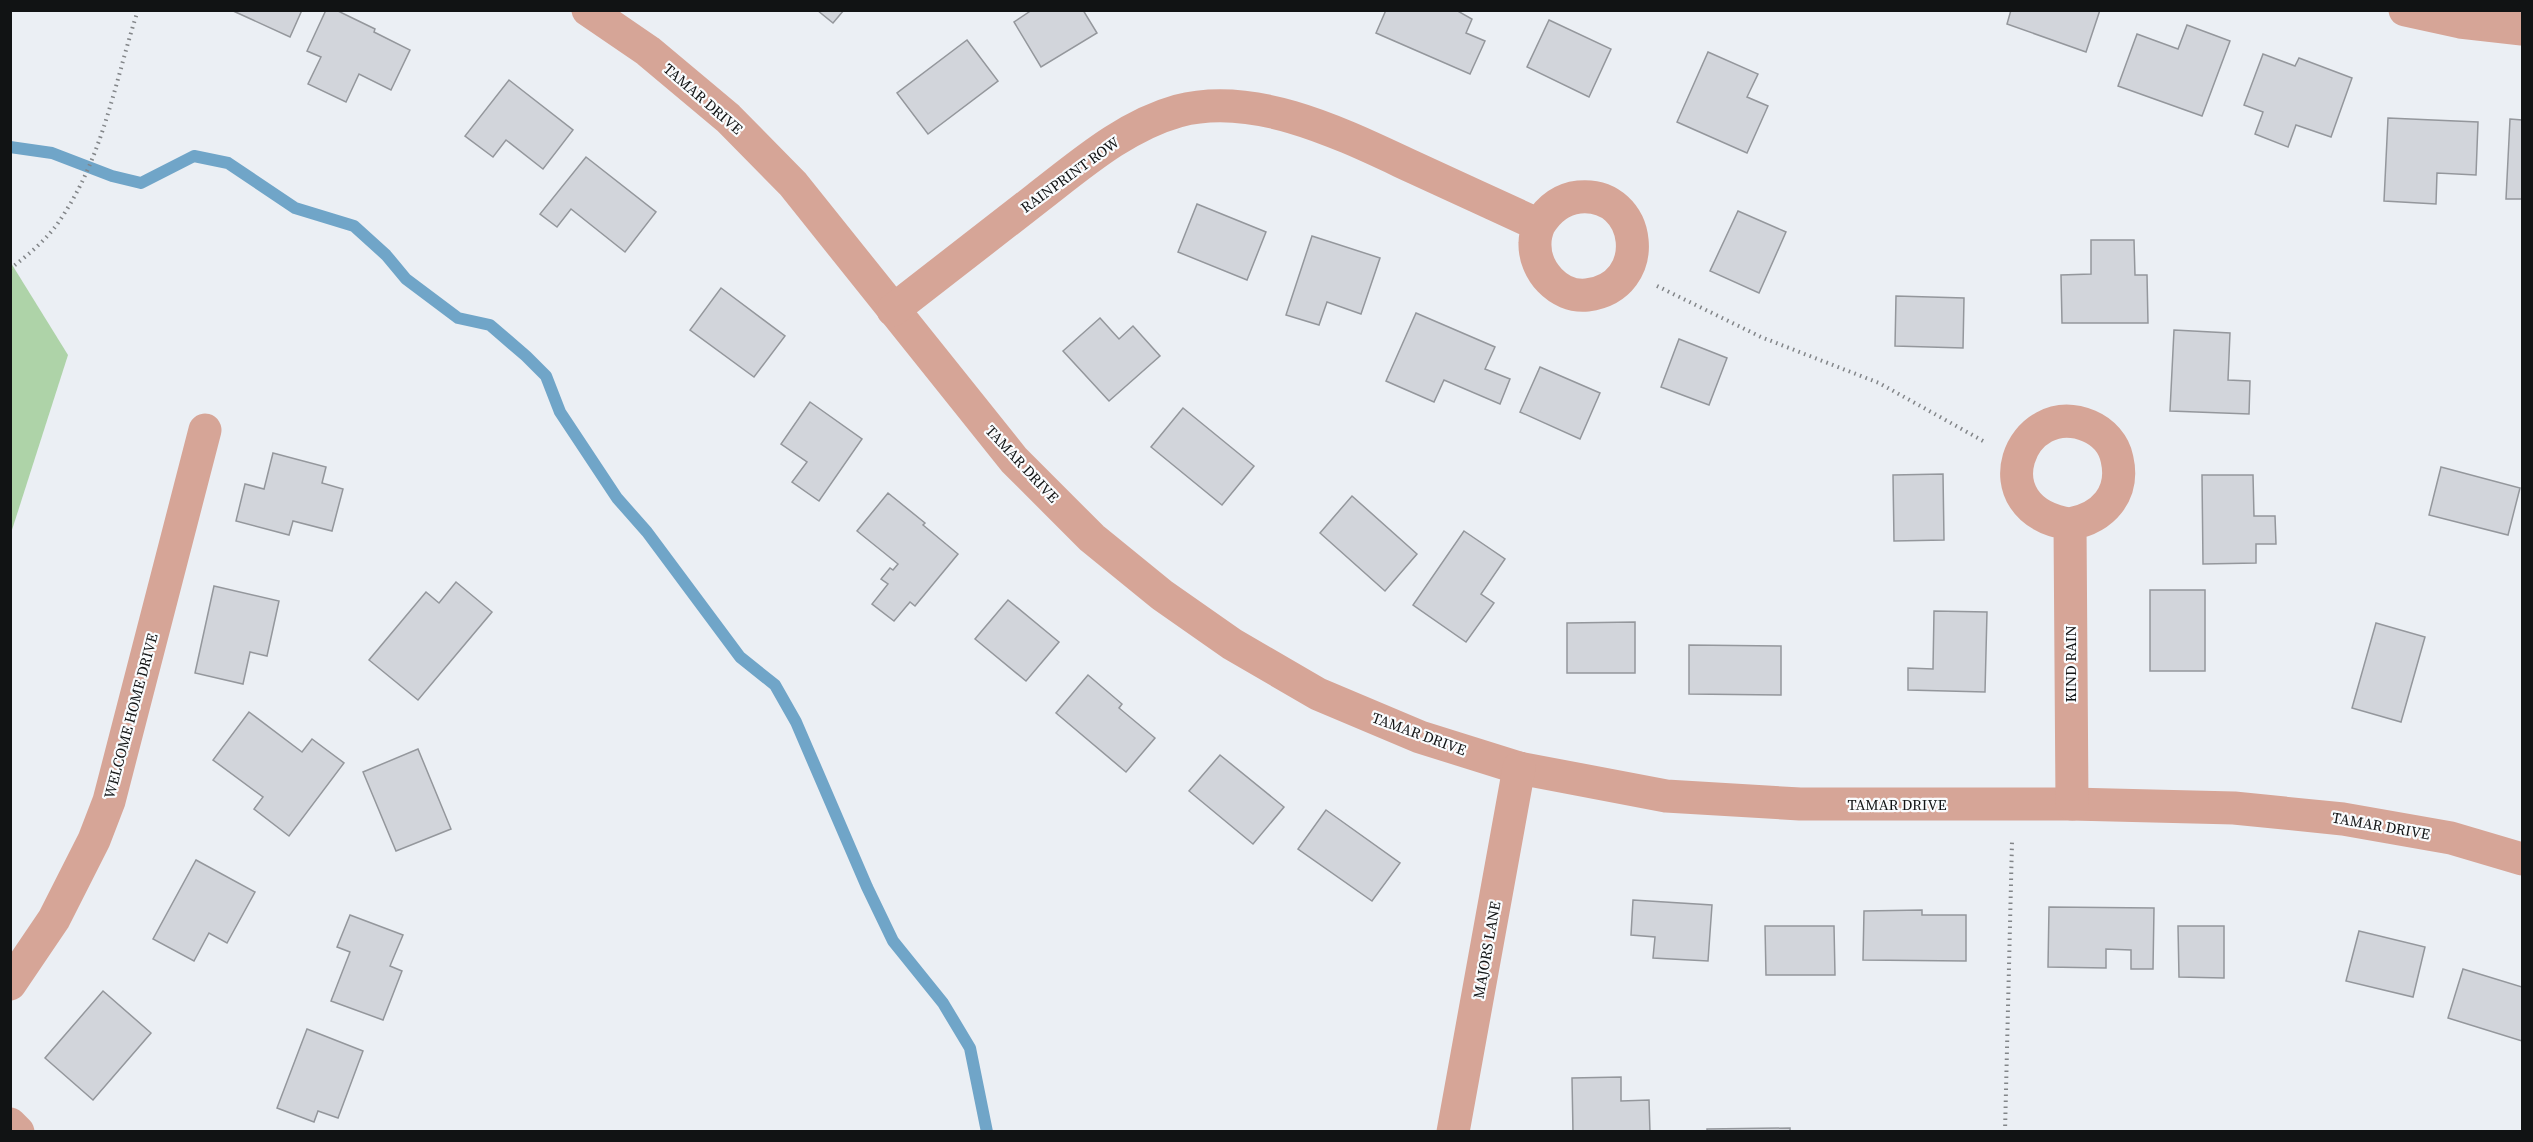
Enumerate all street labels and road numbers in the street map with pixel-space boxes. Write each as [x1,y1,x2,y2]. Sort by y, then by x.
street label: TAMAR DRIVE [659,58,748,139]
street label: RAINPRINT ROW [1016,131,1124,218]
street label: TAMAR DRIVE [981,420,1064,507]
street label: KIND RAIN [2060,626,2081,702]
street label: WELCOME HOME DRIVE [98,631,163,801]
street label: TAMAR DRIVE [1369,707,1469,760]
street label: TAMAR DRIVE [1847,794,1947,815]
street label: TAMAR DRIVE [2330,807,2432,844]
street label: MAJORS LANE [1468,900,1505,1000]

